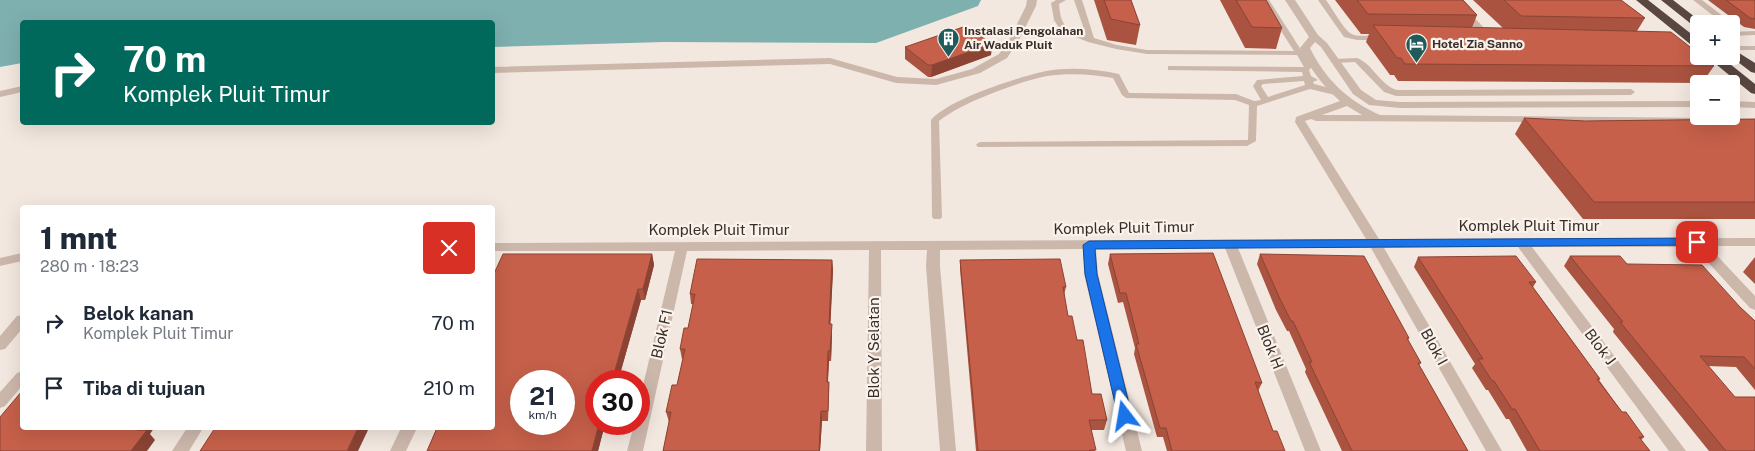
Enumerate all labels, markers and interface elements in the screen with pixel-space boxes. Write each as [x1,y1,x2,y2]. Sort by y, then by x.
map controls [1690,15,1740,125]
button: + [1690,15,1740,65]
place label: Instalasi Pengolahan Air Waduk Pluit [964,24,1083,52]
building icon: Instalasi Pengolahan Air Waduk Pluit [936,26,960,57]
hotel icon: Hotel Zia Sanno [1404,32,1428,63]
place label: Hotel Zia Sanno [1432,37,1523,51]
text: 70 m [123,39,206,80]
icon: right [40,40,105,105]
button: − [1690,75,1740,125]
text: Komplek Pluit Timur [123,81,330,107]
street label: Komplek Pluit Timur [1458,217,1600,234]
street label: Komplek Pluit Timur [1053,218,1195,237]
text: 1 mnt [40,220,117,256]
street label: Komplek Pluit Timur [648,221,790,238]
pin [1676,221,1718,263]
button: close [423,222,475,274]
icon: arrive [1683,228,1711,256]
text: 280 m · 18:23 [40,257,139,276]
street label: Blok Y Selatan [865,297,882,399]
text: Belok kanan [83,302,194,324]
street label: Blok F1 [648,308,675,360]
icon: right [40,309,68,337]
text: 70 m [431,312,475,334]
street label: Blok H [1254,322,1287,371]
text: Komplek Pluit Timur [83,324,234,343]
street label: Blok J [1581,325,1619,368]
street label: Blok I [1418,326,1451,368]
speed limit sign: 30 [585,370,650,435]
icon: arrive [40,374,68,402]
text: Tiba di tujuan [83,377,205,399]
text: 210 m [423,377,475,399]
text: 21 [529,381,556,411]
position arrow [1098,389,1150,441]
text: km/h [528,408,557,422]

